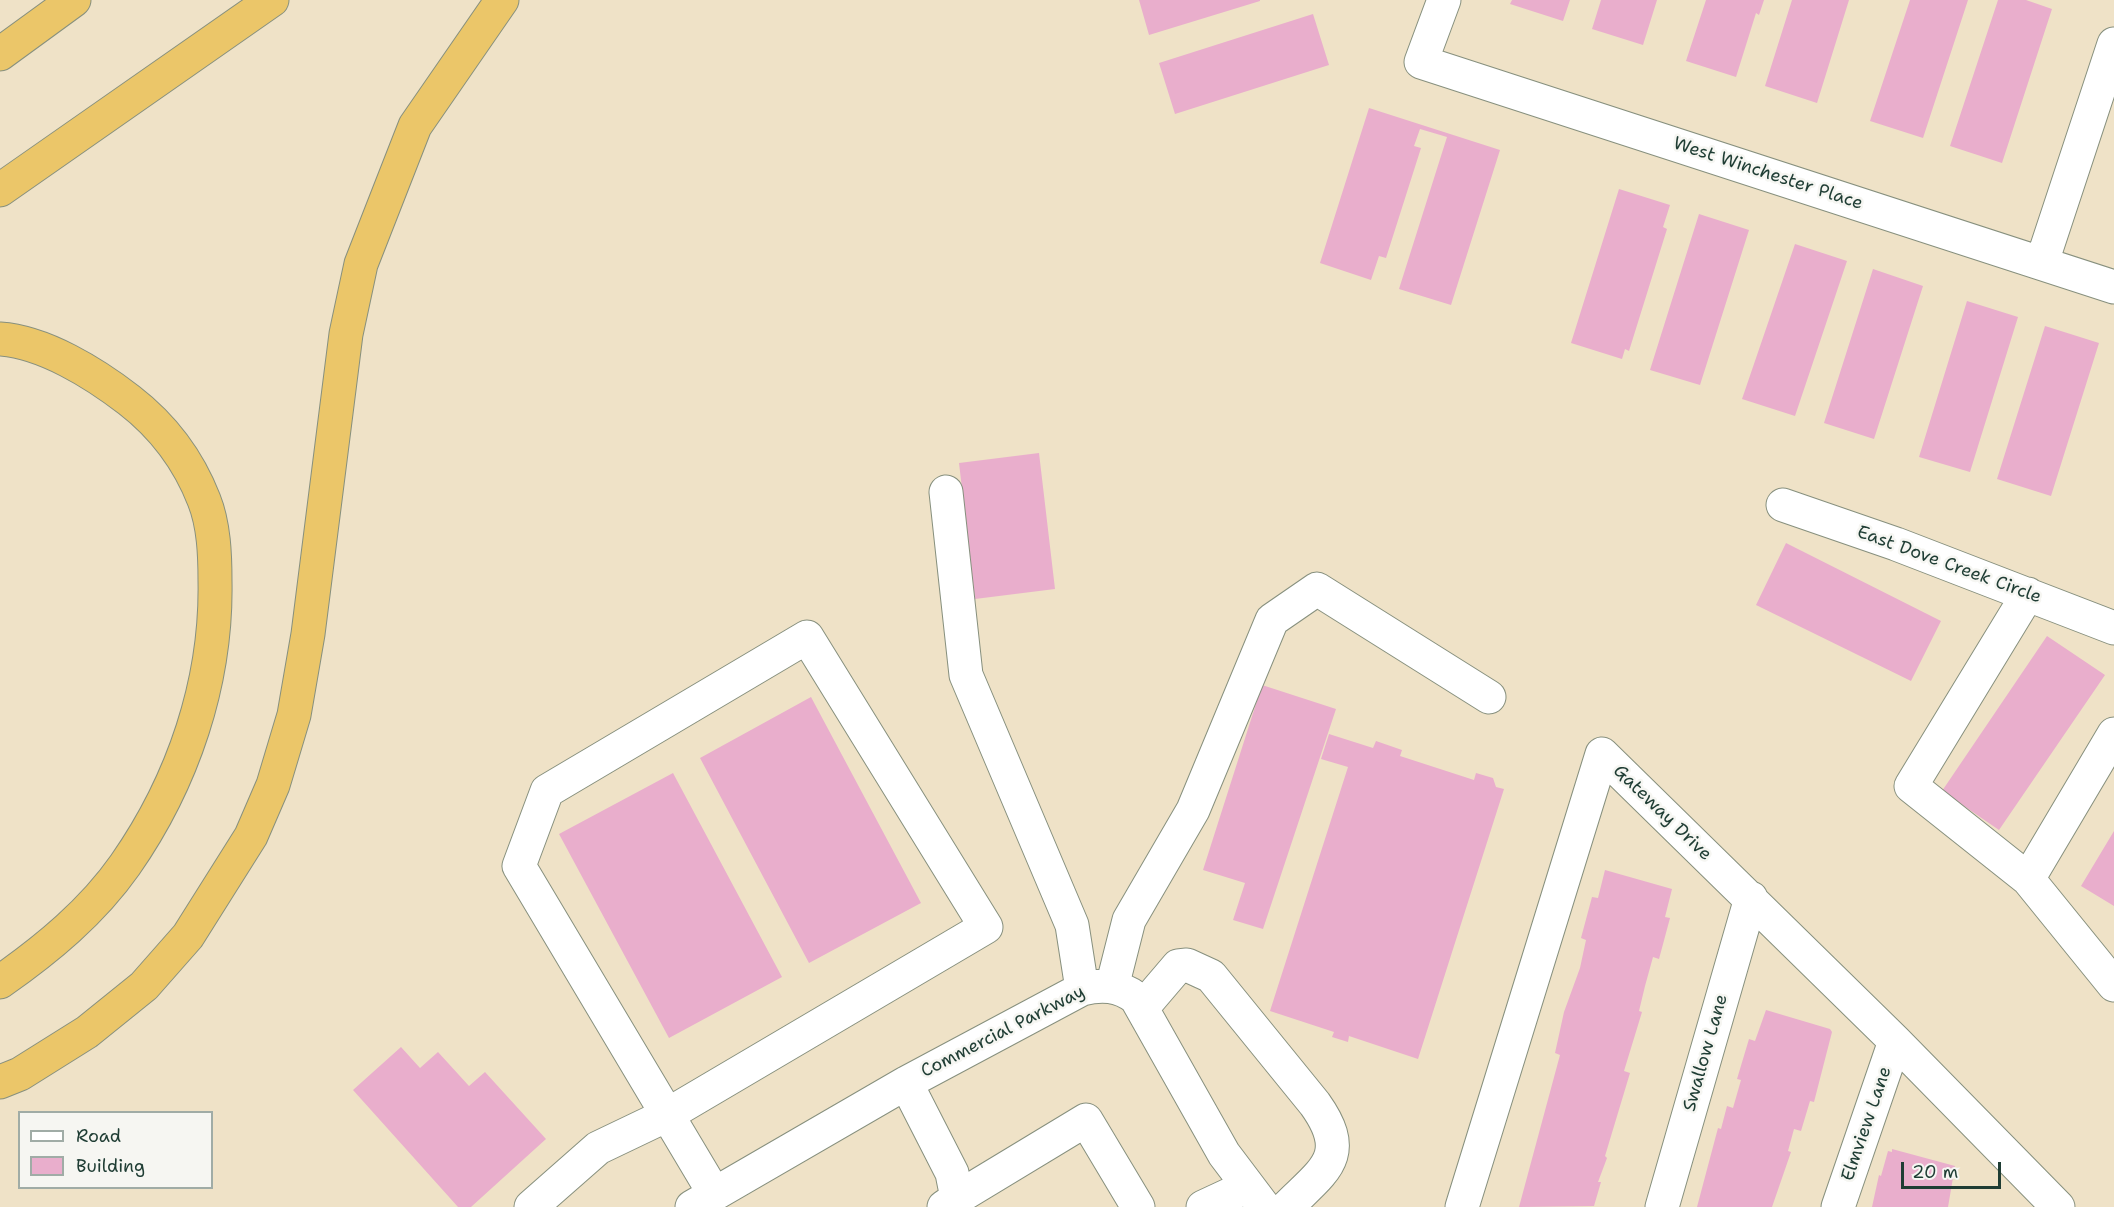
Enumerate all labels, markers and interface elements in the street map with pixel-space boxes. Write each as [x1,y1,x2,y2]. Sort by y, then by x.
street label: West Winchester Place [1670,133,1866,215]
street label: East Dove Creek Circle [1854,522,2044,608]
street label: Gateway Drive [1608,761,1716,865]
street label: Commercial Parkway [918,981,1088,1083]
street label: Swallow Lane [1679,992,1733,1114]
street label: Elmview Lane [1837,1064,1897,1184]
legend [18,1111,213,1189]
text: Road [76,1124,121,1148]
scale bar [1904,1150,2004,1188]
text: Building [76,1154,145,1178]
text: 20 m [1912,1160,1958,1184]

